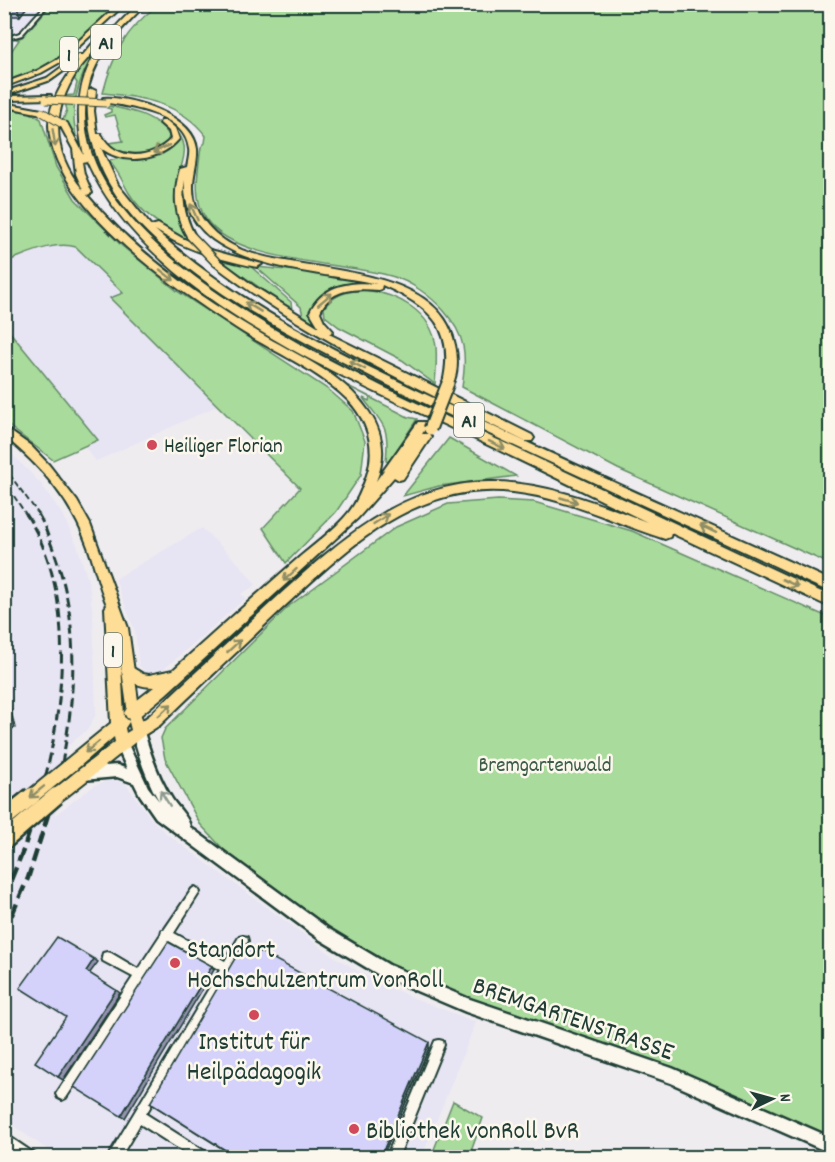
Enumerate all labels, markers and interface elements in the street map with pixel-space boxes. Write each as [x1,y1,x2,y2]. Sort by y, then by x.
road number: A1 [91,25,121,59]
road number: 1 [60,37,78,71]
one-way arrow [49,127,60,147]
one-way arrow [153,144,171,156]
one-way arrow [188,203,199,221]
one-way arrow [158,269,174,282]
one-way arrow [317,292,333,305]
one-way arrow [245,301,262,313]
one-way arrow [349,358,367,370]
road number: A1 [454,403,484,437]
place label: Heiliger Florian [164,433,283,463]
marker: Heiliger Florian [145,438,159,452]
one-way arrow [488,439,506,451]
one-way arrow [559,495,578,506]
one-way arrow [373,513,389,525]
one-way arrow [700,522,718,534]
one-way arrow [282,568,297,582]
one-way arrow [780,578,798,589]
road number: 1 [104,633,122,667]
one-way arrow [226,639,241,653]
one-way arrow [158,703,173,717]
one-way arrow [84,741,100,754]
park label: Bremgartenwald [478,752,612,782]
one-way arrow [29,785,45,798]
one-way arrow [158,790,170,807]
place label: Standort Hochschulzentrum vonRoll [187,933,444,1000]
marker: Standort Hochschulzentrum vonRoll [168,956,182,970]
street label: BREMGARTENSTRASSE [467,969,679,1072]
marker: Institut für Heilpädagogik [247,1008,261,1022]
place label: Institut für Heilpädagogik [187,1025,321,1092]
north arrow [742,1069,802,1129]
text: N [773,1093,796,1103]
place label: Bibliothek vonRoll BvR [366,1114,579,1151]
marker: Bibliothek vonRoll BvR [347,1122,361,1136]

